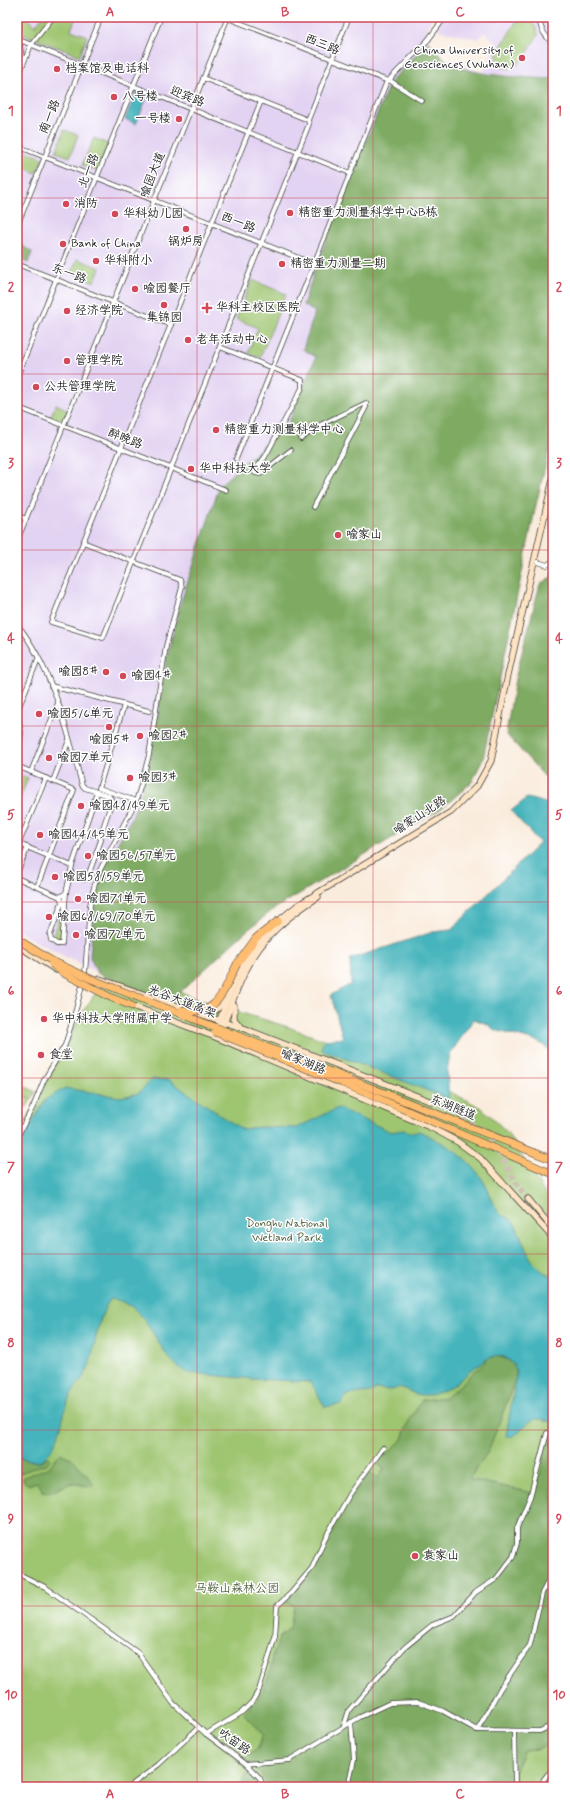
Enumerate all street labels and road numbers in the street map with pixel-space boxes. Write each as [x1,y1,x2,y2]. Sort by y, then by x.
street label: 西三路 [302,31,342,59]
street label: 迎宾路 [167,83,207,111]
street label: 南一路 [36,97,64,137]
street label: 喻园大道 [137,150,169,200]
street label: 北一路 [75,151,103,191]
street label: 西一路 [218,209,258,237]
street label: 东一路 [49,260,89,288]
street label: 醉晚路 [105,425,145,453]
street label: 喻家山北路 [390,793,450,839]
street label: 光谷大道高架 [146,982,218,1022]
street label: 喻家湖路 [278,1045,328,1079]
street label: 东湖隧道 [428,1092,478,1124]
street label: 吹笛路 [215,1725,253,1759]

